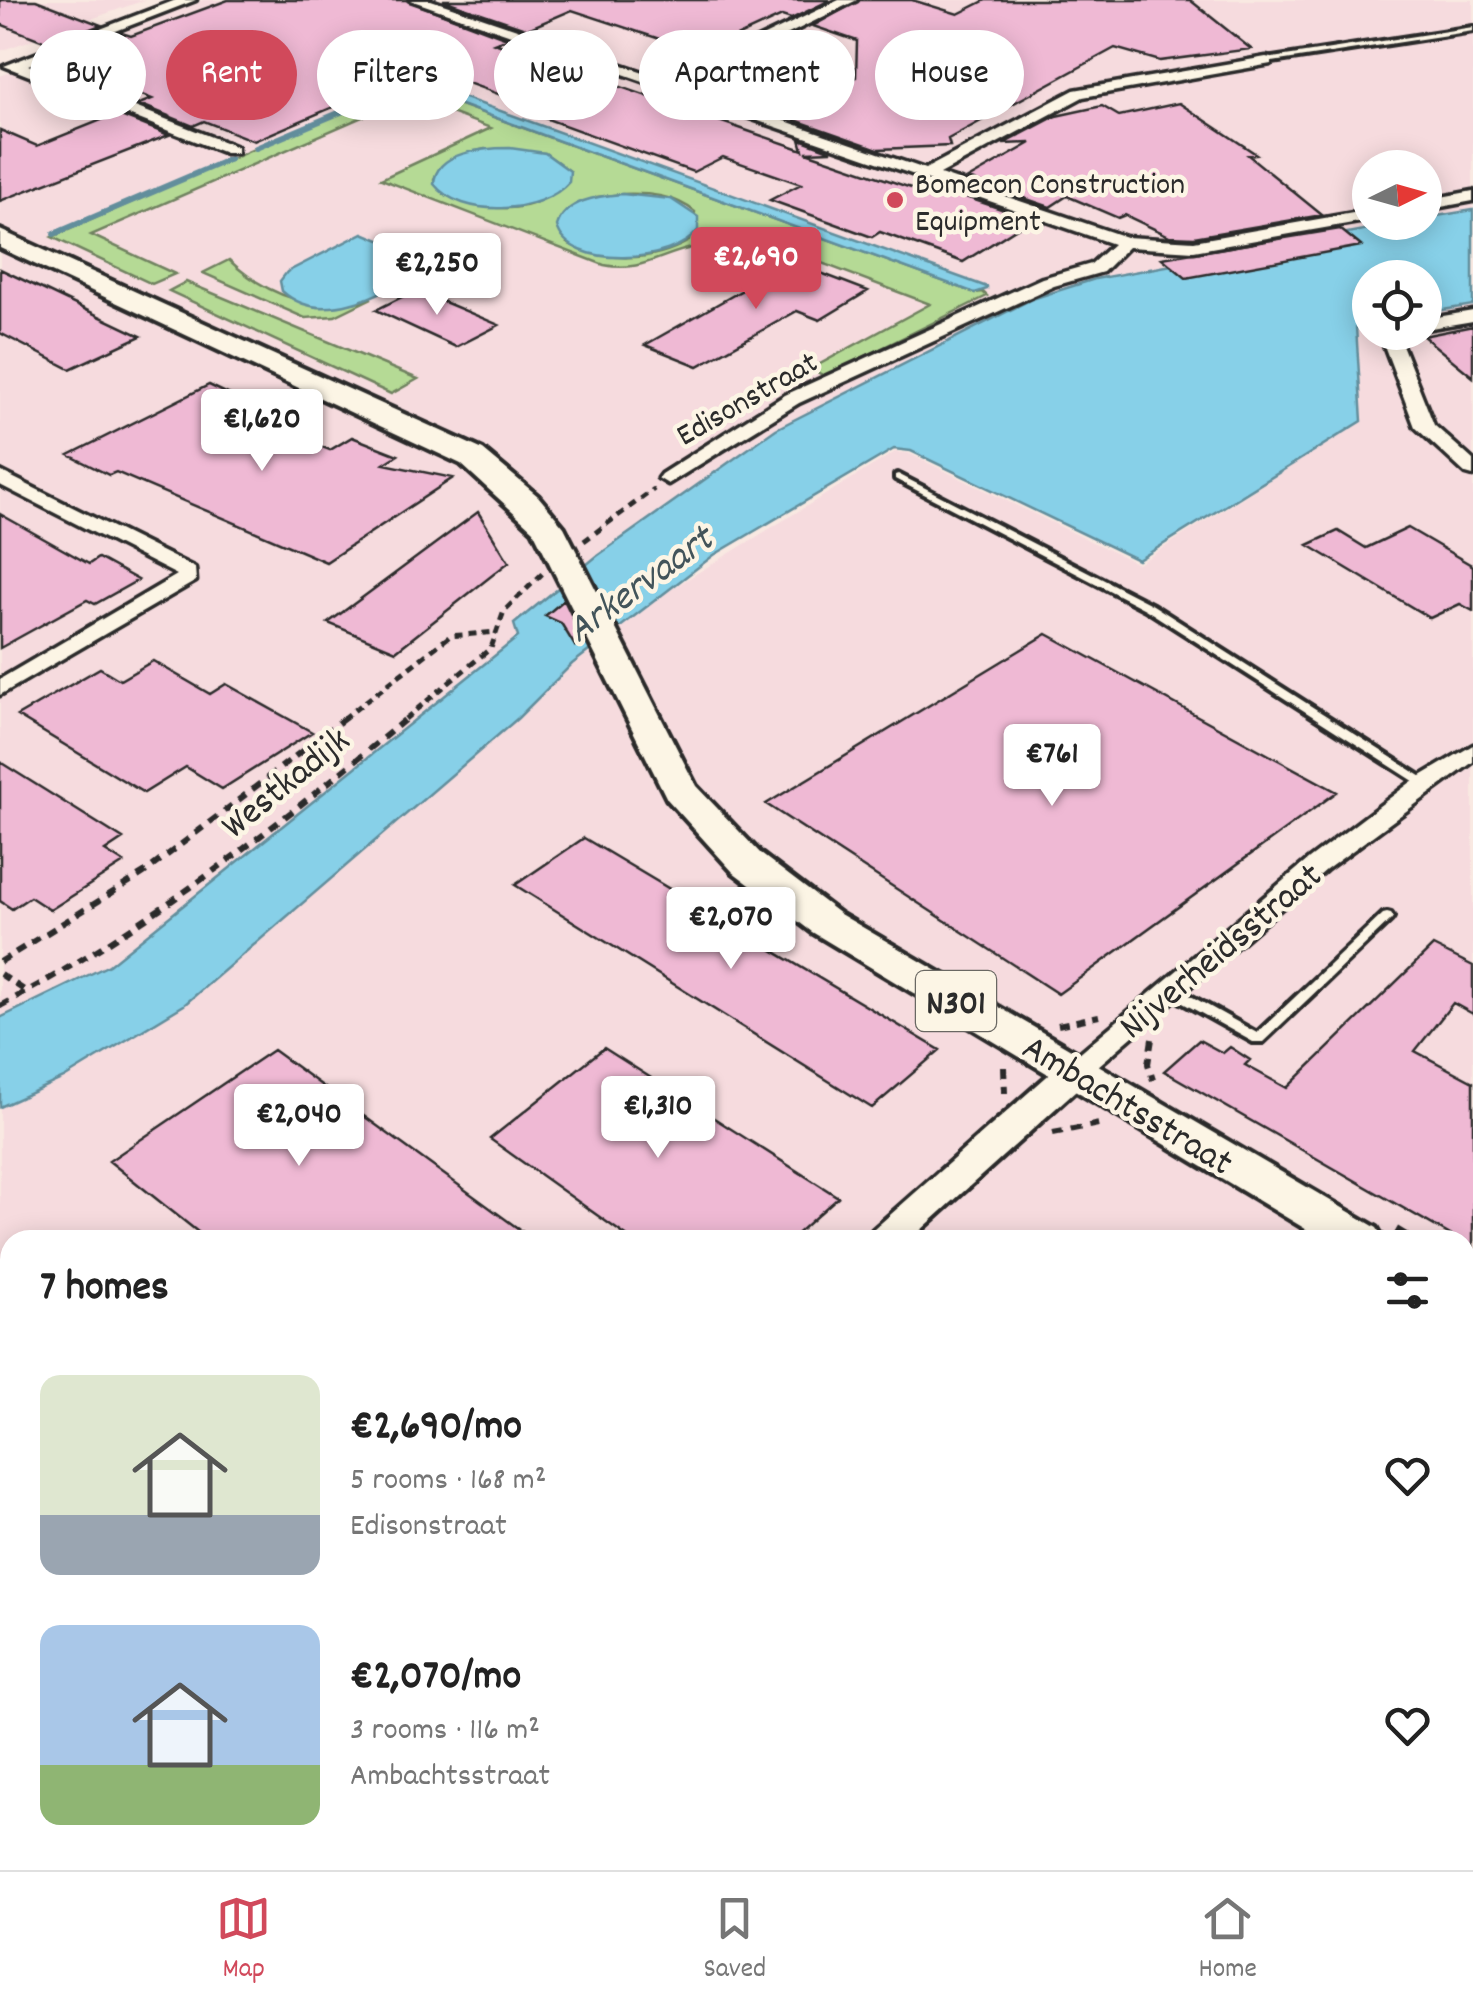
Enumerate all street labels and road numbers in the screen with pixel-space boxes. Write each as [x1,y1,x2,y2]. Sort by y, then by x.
street label: Edisonstraat [669,342,828,460]
street label: Westkadijk [211,716,364,855]
street label: Nijverheidsstraat [1109,851,1336,1055]
road number: N301 [916,971,996,1031]
street label: Ambachtsstraat [1010,1023,1242,1192]

